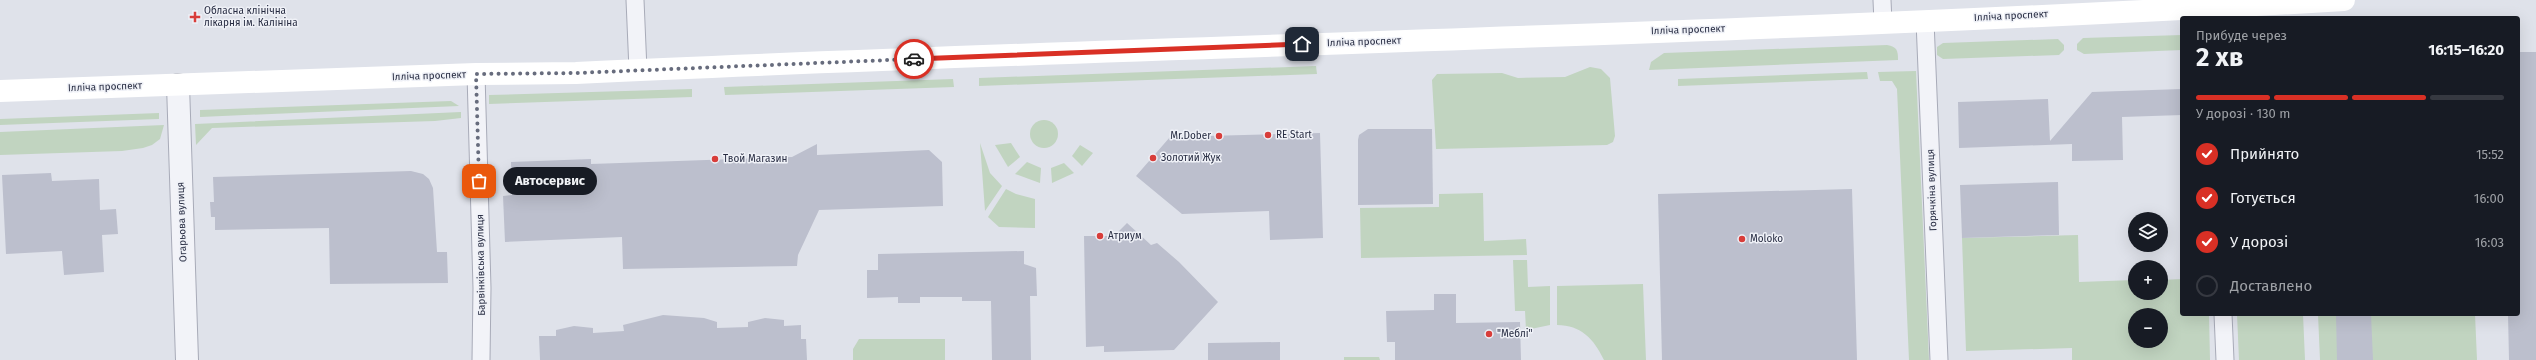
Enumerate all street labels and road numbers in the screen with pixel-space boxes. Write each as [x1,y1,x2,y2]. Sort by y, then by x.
street label: Ілліча проспект [1973,7,2049,24]
street label: Ілліча проспект [1651,22,1726,37]
street label: Ілліча проспект [1327,34,1402,49]
street label: Ілліча проспект [392,68,467,83]
street label: Ілліча проспект [68,79,143,94]
street label: Горячкіна вулиця [1924,149,1939,231]
street label: Огарьова вулиця [175,182,189,262]
street label: Барвінківська вулиця [473,214,488,316]

